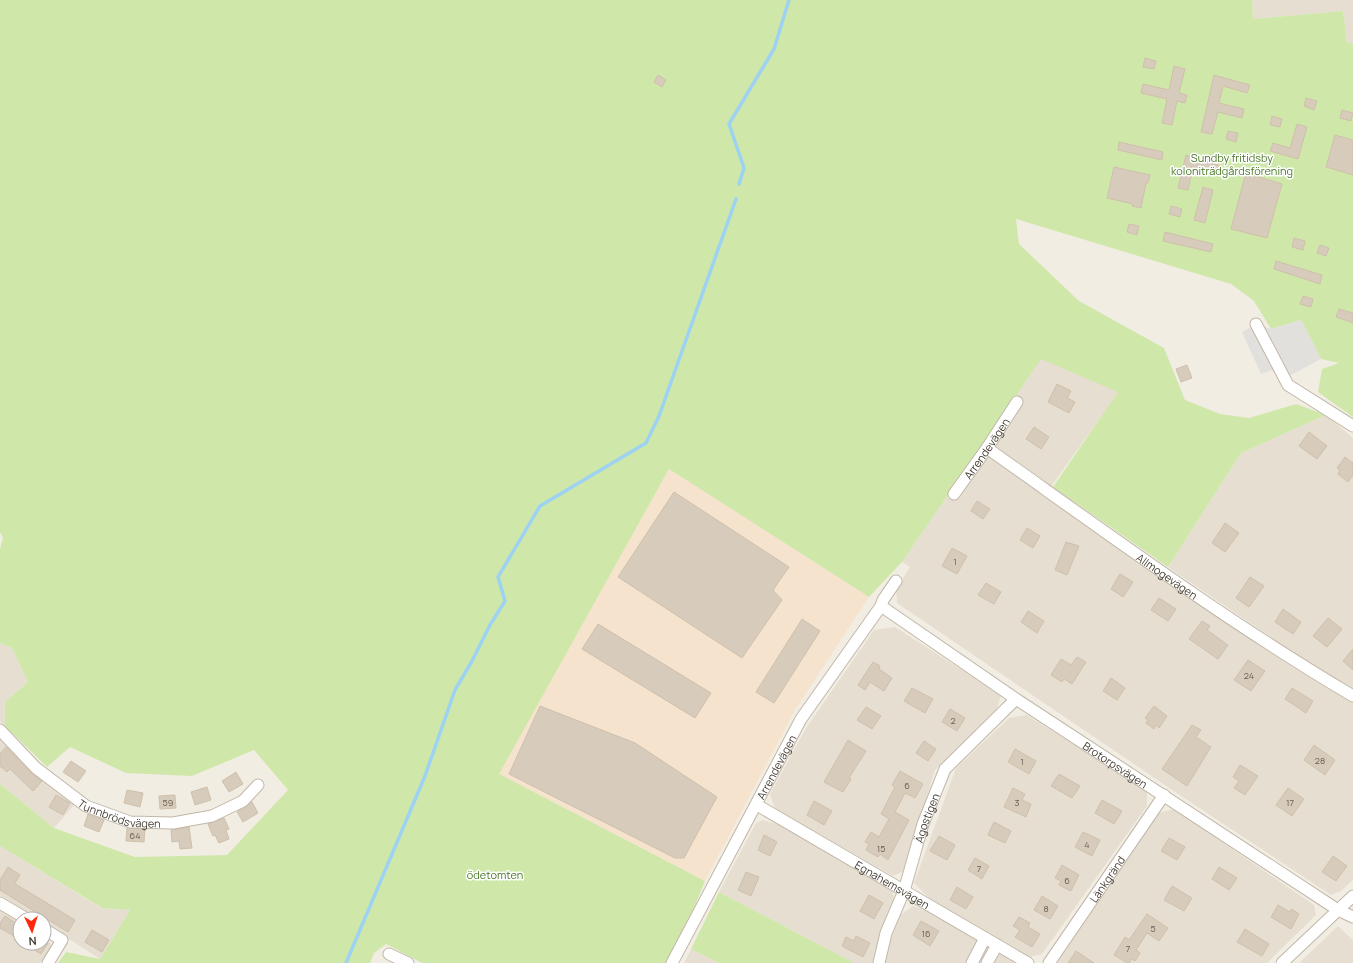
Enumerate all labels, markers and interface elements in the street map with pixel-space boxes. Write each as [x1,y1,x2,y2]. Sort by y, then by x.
park label: Sundby fritidsby koloniträdgårdsförening [1171,150,1293,178]
street label: Arrendevägen [960,415,1012,482]
street label: Allmogevägen [1134,549,1201,602]
house number: 1 [953,555,957,568]
house number: 24 [1244,669,1254,682]
house number: 2 [950,714,956,727]
street label: Arrendevägen [753,732,799,802]
street label: Brotorpsvägen [1080,738,1151,791]
house number: 28 [1315,754,1325,767]
house number: 1 [1020,755,1024,768]
house number: 6 [904,779,910,792]
street label: Ägostigen [911,791,942,844]
street label: Tunnbrödsvägen [75,795,161,830]
house number: 59 [163,796,173,809]
house number: 3 [1015,796,1020,809]
house number: 17 [1286,796,1294,809]
house number: 64 [130,829,140,842]
house number: 4 [1084,838,1090,851]
house number: 15 [877,842,885,855]
street label: Länkgränd [1085,853,1128,905]
street label: Egnahemsvägen [853,856,933,912]
house number: 7 [977,862,982,875]
park label: ödetomten [467,867,523,882]
house number: 6 [1064,874,1070,887]
house number: 8 [1043,902,1049,915]
north arrow [12,911,52,951]
house number: 5 [1150,922,1156,935]
house number: 16 [921,927,931,940]
text: N [28,934,37,949]
house number: 7 [1126,942,1131,955]

